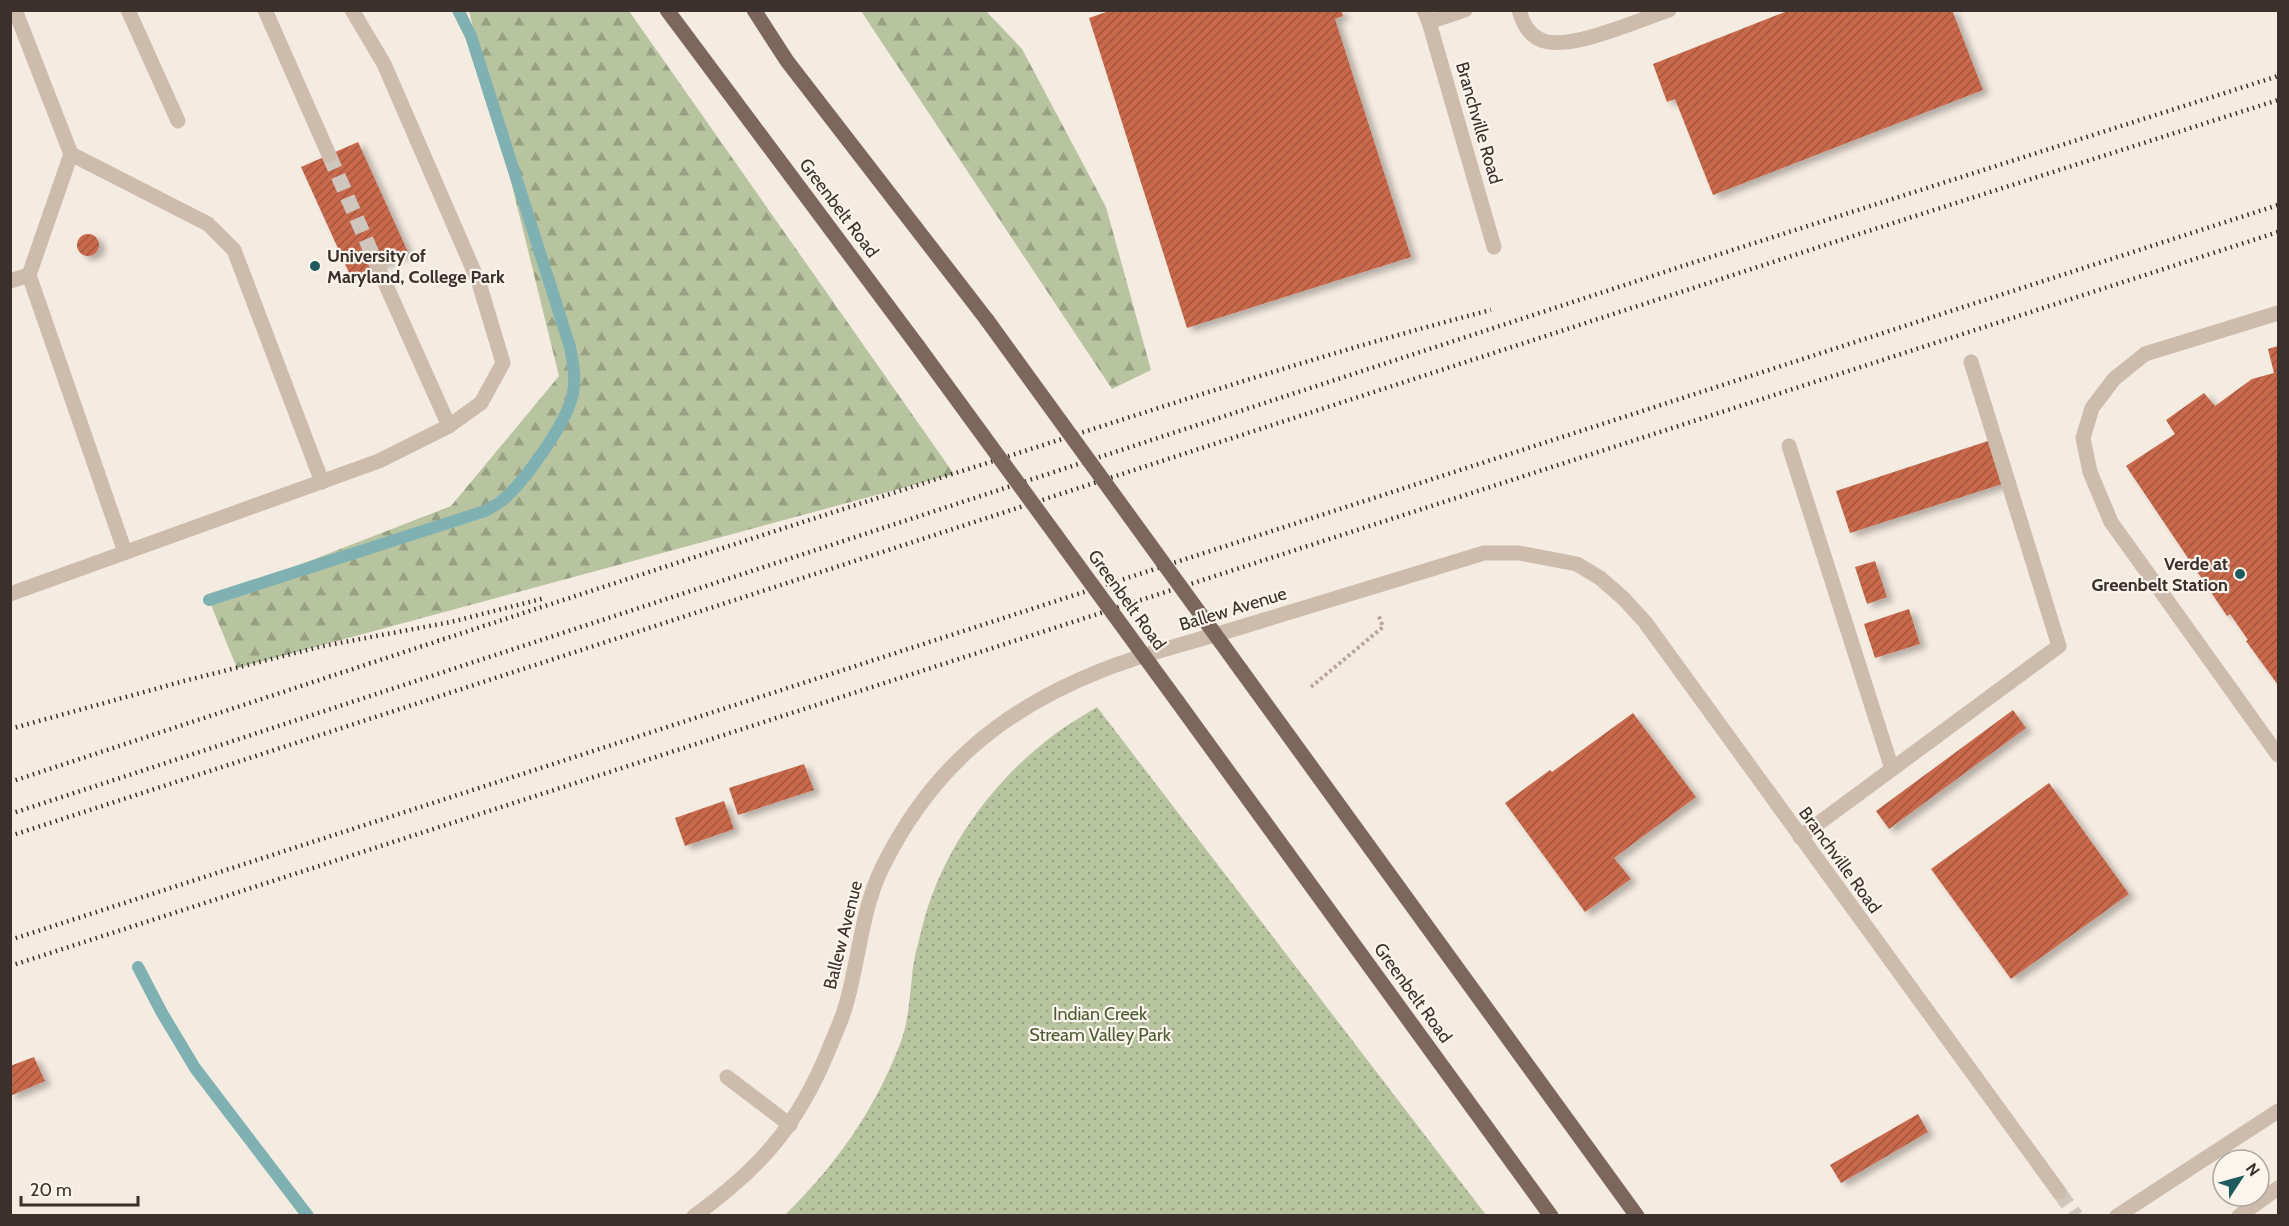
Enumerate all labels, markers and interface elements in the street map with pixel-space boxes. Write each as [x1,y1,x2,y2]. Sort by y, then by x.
street label: Branchville Road [1451,59,1507,187]
street label: Greenbelt Road [795,154,883,262]
place label: University of Maryland, College Park [327,245,505,288]
marker: University of Maryland, College Park [308,259,322,273]
street label: Greenbelt Road [1083,546,1171,654]
place label: Verde at Greenbelt Station [2092,553,2228,596]
marker: Verde at Greenbelt Station [2233,567,2247,581]
street label: Ballew Avenue [1177,582,1289,636]
street label: Branchville Road [1794,803,1886,917]
street label: Ballew Avenue [819,878,867,992]
street label: Greenbelt Road [1369,939,1457,1047]
park label: Indian Creek Stream Valley Park [1029,1003,1172,1046]
north arrow [2211,1148,2271,1208]
text: N [2242,1159,2264,1180]
scale bar [21,1169,138,1207]
text: 20 m [30,1179,72,1201]

